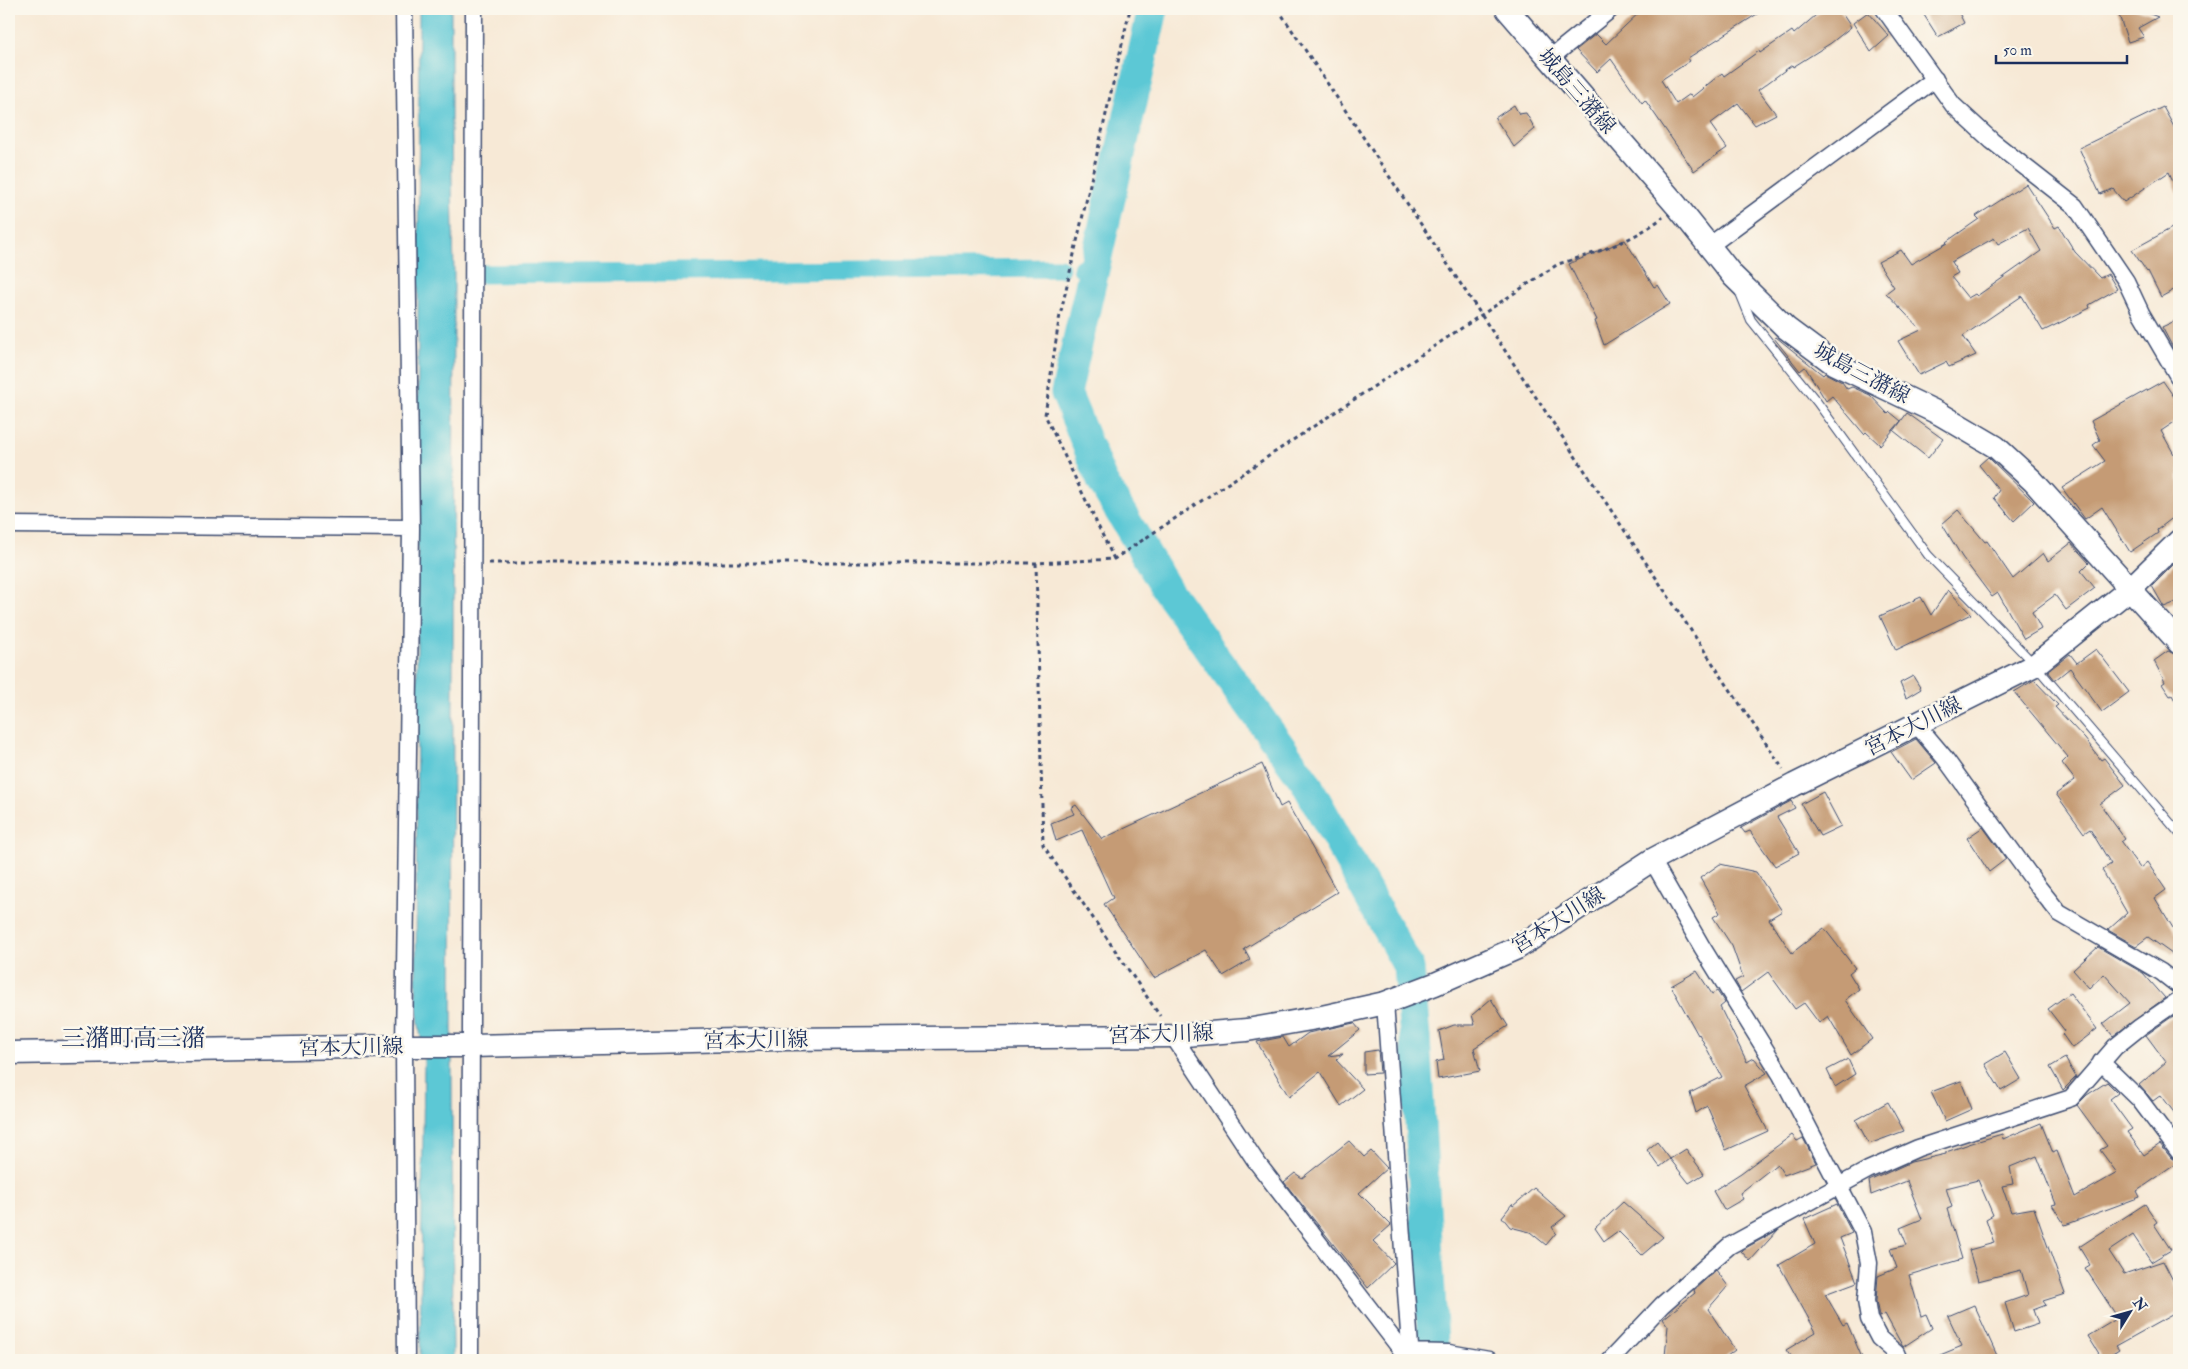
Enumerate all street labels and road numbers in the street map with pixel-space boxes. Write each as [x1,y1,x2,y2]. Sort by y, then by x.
street label: 城島三潴線 [1532,43,1621,140]
street label: 城島三潴線 [1809,337,1914,410]
street label: 宮本大川線 [1860,691,1966,762]
street label: 宮本大川線 [1507,881,1610,960]
street label: 宮本大川線 [1108,1019,1214,1050]
street label: 宮本大川線 [703,1026,809,1055]
street label: 宮本大川線 [298,1033,404,1062]

